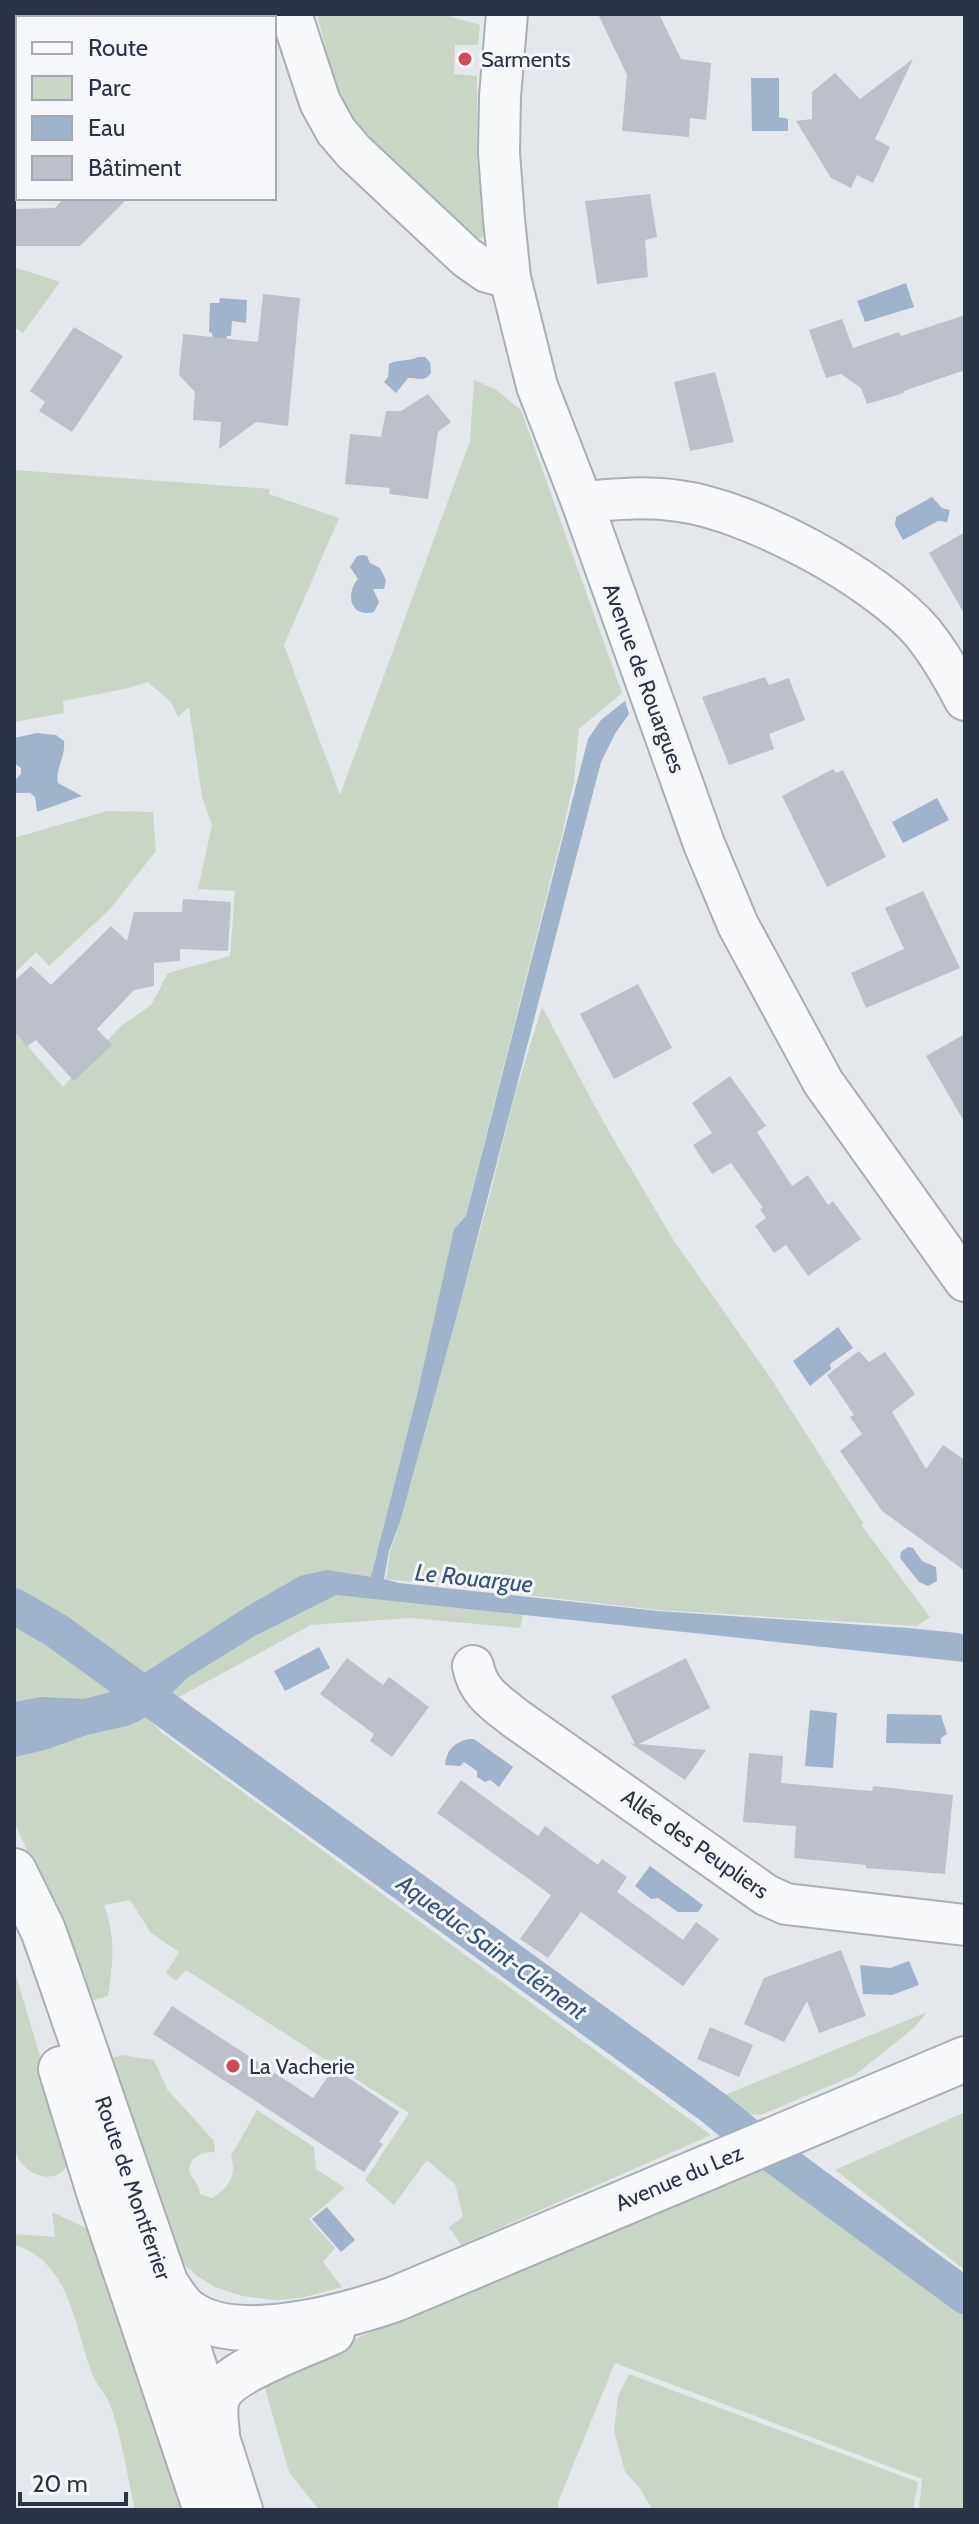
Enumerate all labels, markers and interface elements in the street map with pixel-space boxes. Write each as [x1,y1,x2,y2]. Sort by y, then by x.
legend [16,16,276,200]
text: Route [88,33,148,62]
place label: Sarments [481,46,571,73]
marker: Sarments [456,50,474,68]
text: Parc [88,73,131,102]
text: Eau [88,113,125,142]
text: Bâtiment [88,153,181,182]
street label: Avenue de Rouargues [597,579,691,777]
water label: Le Rouargue [414,1557,534,1599]
street label: Allée des Peupliers [616,1783,774,1905]
water label: Aqueduc Saint-Clément [391,1868,593,2026]
place label: La Vacherie [249,2053,355,2080]
marker: La Vacherie [224,2057,242,2075]
street label: Route de Montferrier [89,2092,177,2284]
street label: Avenue du Lez [611,2139,747,2217]
scale bar [20,2456,126,2506]
text: 20 m [32,2469,88,2498]

